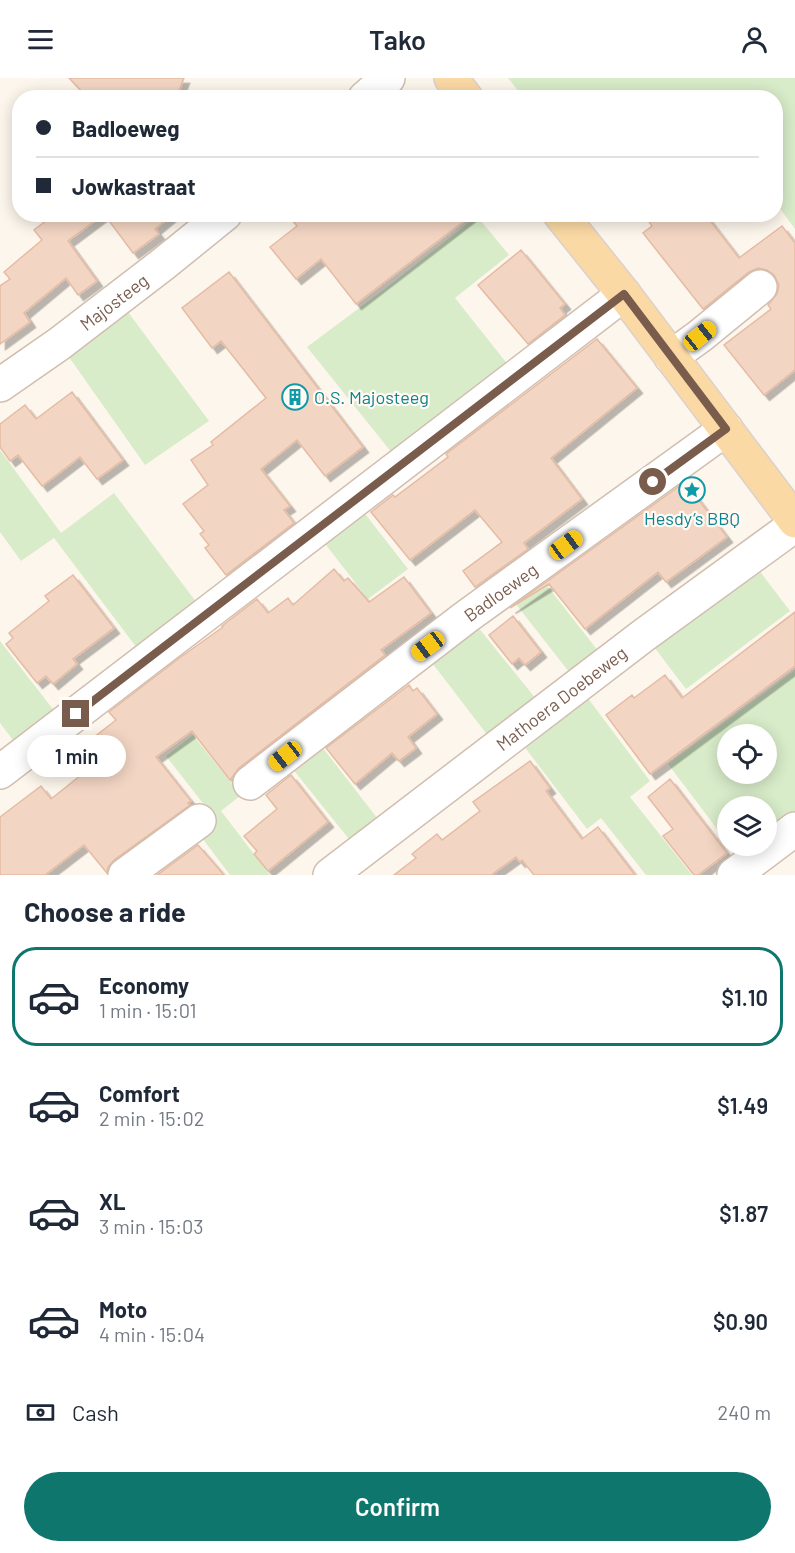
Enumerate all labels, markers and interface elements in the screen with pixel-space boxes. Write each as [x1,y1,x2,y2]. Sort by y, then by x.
icon: menu [24,23,57,56]
text: Tako [369,23,426,55]
icon: person [738,23,771,56]
text: Badloeweg [72,115,179,141]
text: Jowkastraat [72,173,196,199]
street label: Majosteeg [75,269,152,335]
car [680,318,720,354]
building icon: O.S. Majosteeg [280,382,310,412]
place label: O.S. Majosteeg [314,386,429,408]
route start [639,468,666,495]
place icon: Hesdy’s BBQ [677,475,707,505]
place label: Hesdy’s BBQ [644,507,740,529]
car [546,527,586,563]
street label: Badloeweg [459,558,542,626]
car [408,628,448,664]
street label: Mathoera Doebeweg [492,641,631,755]
route end [62,700,89,727]
map controls [717,724,777,856]
button: locate [717,724,777,784]
callout: 1 min [26,735,125,777]
car [265,738,305,774]
text: 1 min [55,744,98,768]
button: layers [717,796,777,856]
text: Choose a ride [24,895,186,927]
icon: car [27,970,81,1024]
text: Economy [99,972,189,998]
text: $1.10 [721,984,768,1010]
text: 1 min · 15:01 [99,998,196,1022]
icon: car [27,1078,81,1132]
text: Comfort [99,1080,180,1106]
text: $1.49 [717,1092,768,1118]
text: 2 min · 15:02 [99,1106,204,1130]
icon: car [27,1186,81,1240]
text: XL [99,1188,125,1214]
text: $1.87 [719,1200,768,1226]
text: 3 min · 15:03 [99,1214,204,1238]
icon: car [27,1294,81,1348]
text: Moto [99,1296,147,1322]
text: $0.90 [713,1308,768,1334]
text: 4 min · 15:04 [99,1322,205,1346]
icon: cash [24,1396,57,1429]
text: Cash [72,1399,119,1425]
text: 240 m [717,1400,771,1424]
button: Confirm [24,1472,771,1541]

